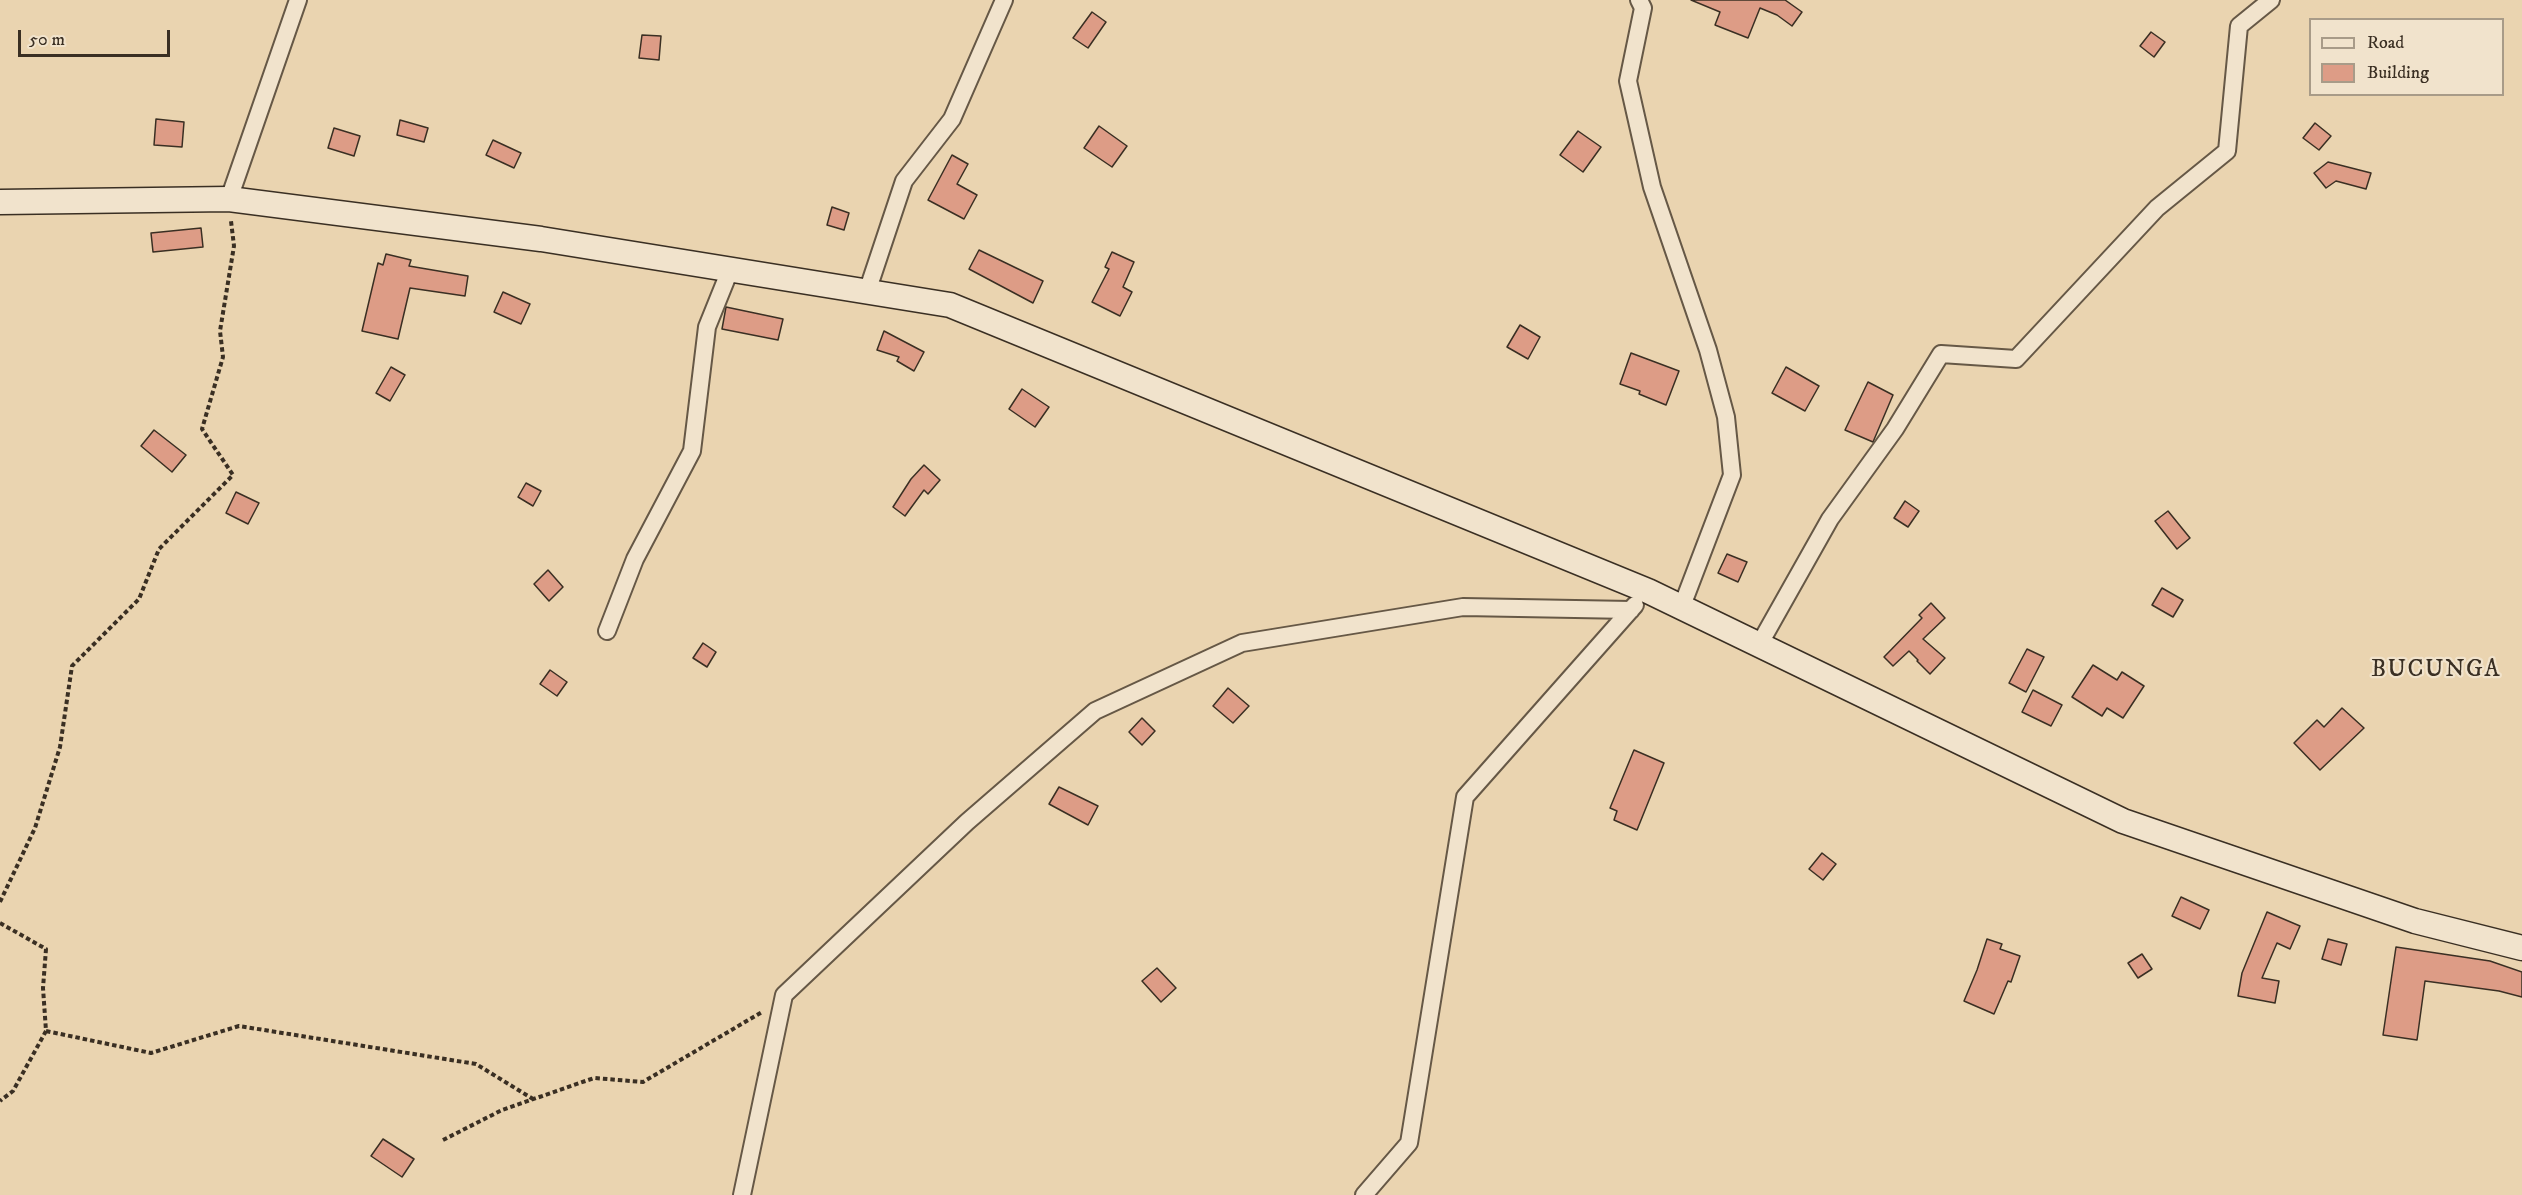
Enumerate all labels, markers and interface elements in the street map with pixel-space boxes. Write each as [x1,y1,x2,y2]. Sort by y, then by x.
scale bar [21,18,172,56]
legend [2309,18,2504,96]
text: 50 m [29,29,65,51]
text: Road [2367,32,2404,54]
text: Building [2367,62,2429,84]
district label: BUCUNGA [2371,657,2501,685]

